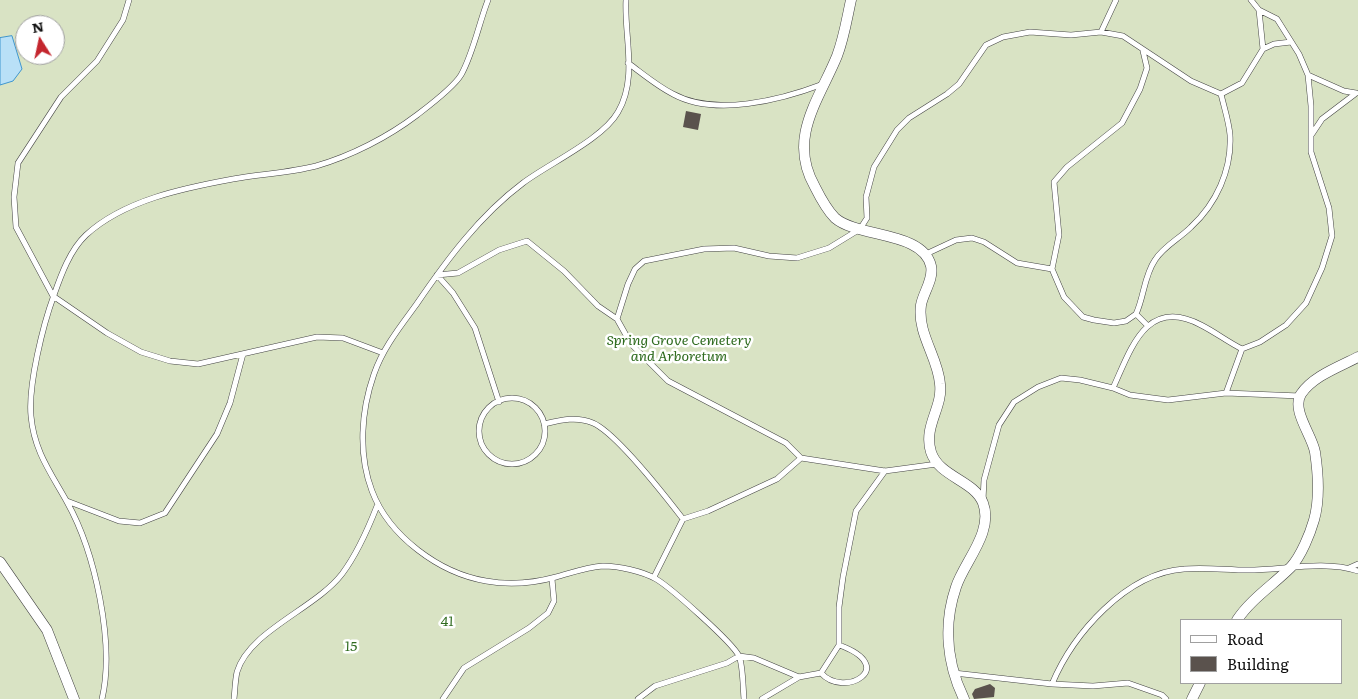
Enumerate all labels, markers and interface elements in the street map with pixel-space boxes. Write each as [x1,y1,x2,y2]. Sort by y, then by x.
north arrow [15,15,65,65]
text: N [30,15,45,37]
park label: Spring Grove Cemetery and Arboretum [607,333,751,366]
park label: 41 [440,614,454,630]
legend [1180,619,1343,684]
text: Road [1227,627,1263,650]
park label: 15 [345,639,357,655]
text: Building [1227,652,1289,675]

